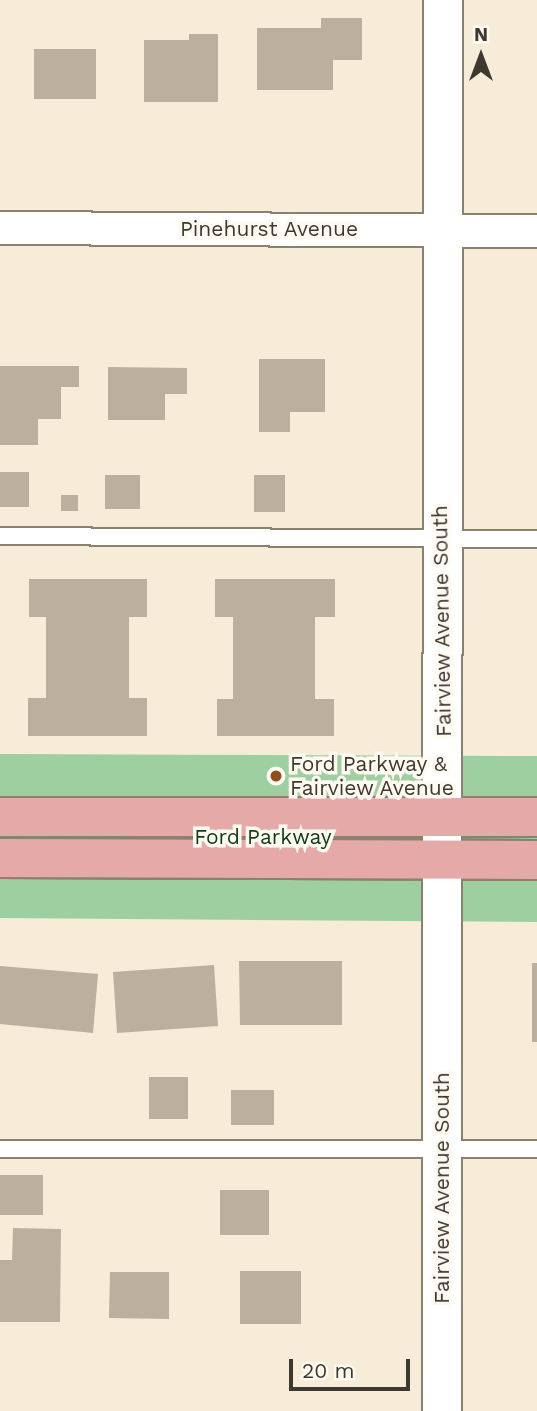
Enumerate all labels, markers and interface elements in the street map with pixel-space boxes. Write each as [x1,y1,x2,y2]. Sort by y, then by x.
north arrow [446,21,516,91]
text: N [474,23,488,46]
street label: Pinehurst Avenue [180,216,358,242]
street label: Fairview Avenue South [427,504,457,738]
place label: Ford Parkway & Fairview Avenue [290,751,455,801]
marker: Ford Parkway & Fairview Avenue [268,768,284,784]
park label: Ford Parkway [194,824,332,850]
street label: Fairview Avenue South [429,1071,455,1305]
scale bar [292,1344,413,1388]
text: 20 m [302,1358,354,1383]

